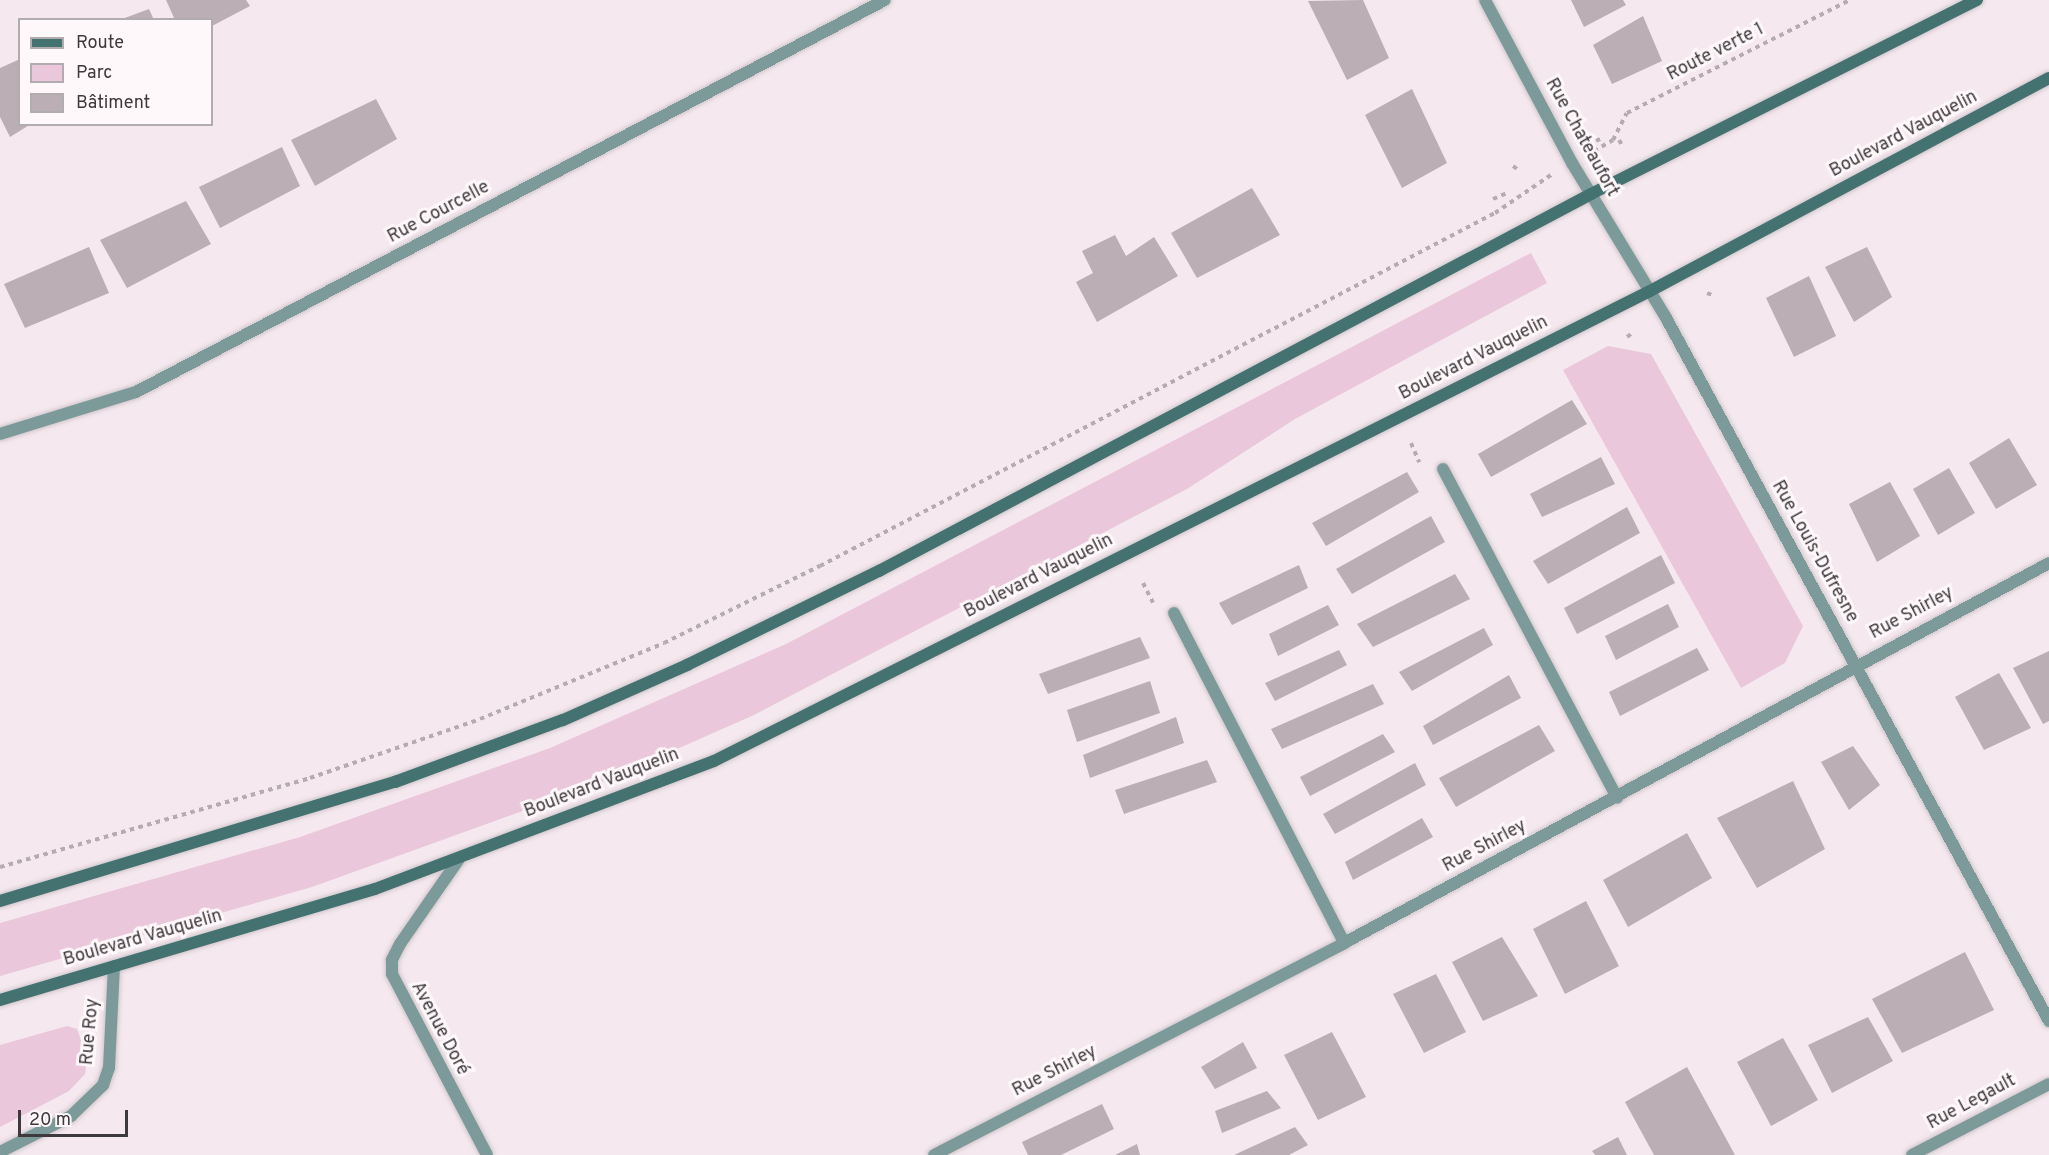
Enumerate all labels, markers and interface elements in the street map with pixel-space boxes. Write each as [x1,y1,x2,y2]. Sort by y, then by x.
legend [18,18,213,126]
street label: Route verte 1 [1664,19,1768,87]
text: Route [76,32,124,55]
text: Parc [76,62,112,85]
street label: Rue Chateaufort [1540,75,1622,201]
street label: Boulevard Vauquelin [1826,87,1982,183]
text: Bâtiment [76,92,150,115]
street label: Rue Courcelle [384,177,494,249]
street label: Boulevard Vauquelin [1396,312,1552,406]
street label: Rue Louis-Dufresne [1766,477,1862,627]
street label: Boulevard Vauquelin [961,530,1117,624]
street label: Rue Shirley [1866,583,1958,645]
street label: Boulevard Vauquelin [521,744,683,824]
street label: Rue Shirley [1439,816,1531,878]
street label: Boulevard Vauquelin [61,906,225,972]
street label: Avenue Doré [405,979,473,1079]
street label: Rue Roy [77,998,105,1066]
street label: Rue Shirley [1009,1042,1101,1102]
street label: Rue Legault [1924,1071,2020,1135]
scale bar [21,1098,130,1136]
text: 20 m [29,1109,71,1132]

